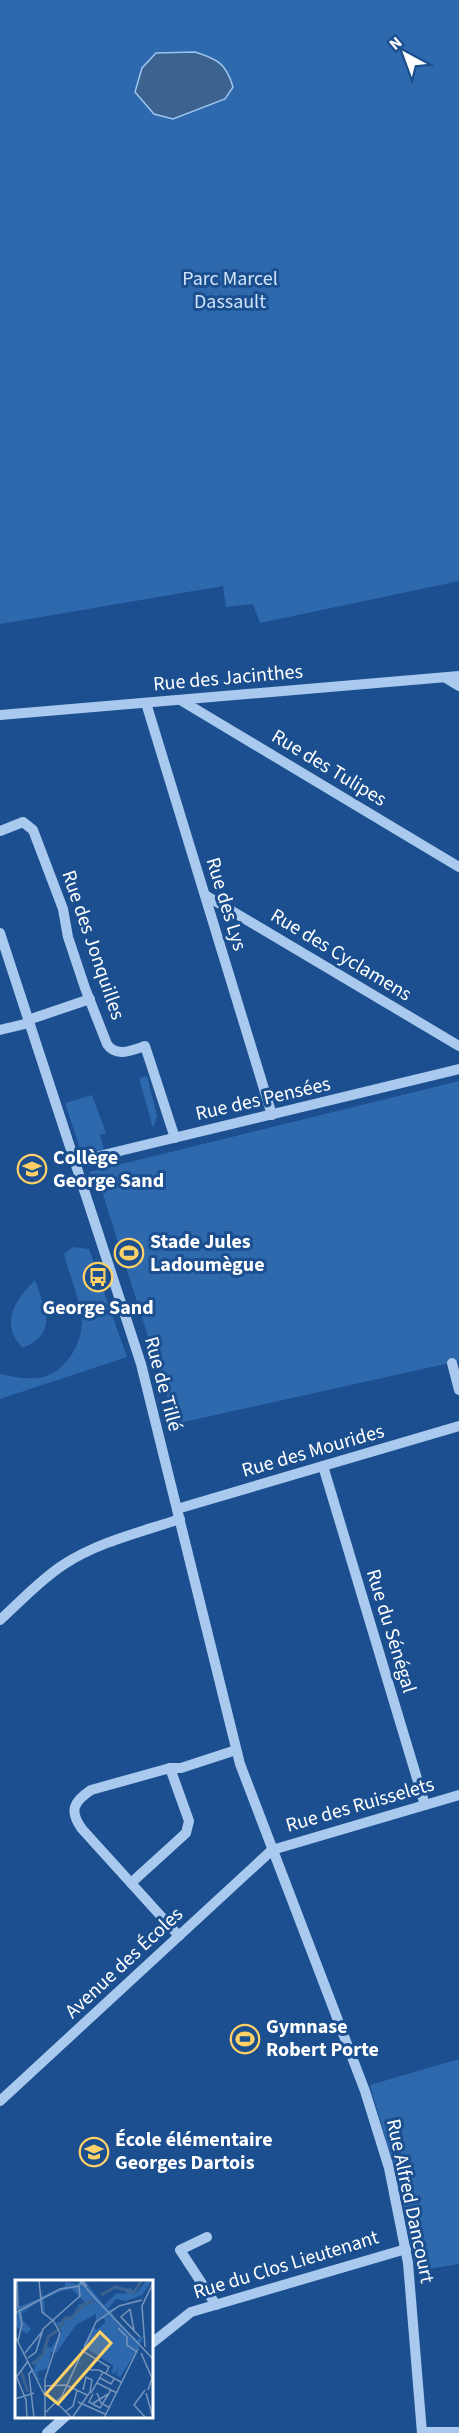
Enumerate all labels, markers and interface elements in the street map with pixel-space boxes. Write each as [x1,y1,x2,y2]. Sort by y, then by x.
north arrow [375,24,435,84]
text: N [385,32,407,55]
park label: Parc Marcel Dassault [182,265,278,316]
street label: Rue des Jacinthes [152,658,304,698]
street label: Rue des Tulipes [266,723,392,813]
street label: Rue des Lys [199,854,253,954]
street label: Rue des Jonquilles [54,867,132,1023]
street label: Rue des Cyclamens [265,902,417,1008]
street label: Rue des Pensées [193,1070,333,1128]
place label: Collège George Sand [53,1144,164,1195]
school or university icon: Collège George Sand [16,1153,48,1185]
place label: Stade Jules Ladoumègue [150,1228,265,1279]
sports icon: Stade Jules Ladoumègue [113,1237,145,1269]
bus stop icon: George Sand [82,1261,114,1293]
place label: George Sand [42,1294,154,1322]
street label: Rue de Tillé [137,1334,189,1435]
street label: Rue des Mourides [238,1417,388,1485]
street label: Rue du Sénégal [359,1566,423,1696]
street label: Rue des Ruisselets [283,1770,437,1840]
street label: Avenue des Écoles [59,1901,189,2025]
place label: Gymnase Robert Porte [266,2013,379,2064]
sports icon: Gymnase Robert Porte [229,2023,261,2055]
street label: Rue Alfred Dancourt [379,2116,441,2286]
place label: École élémentaire Georges Dartois [115,2126,273,2177]
school or university icon: École élémentaire Georges Dartois [78,2136,110,2168]
street label: Rue du Clos Lieutenant [190,2223,382,2307]
inset map [15,2280,153,2418]

